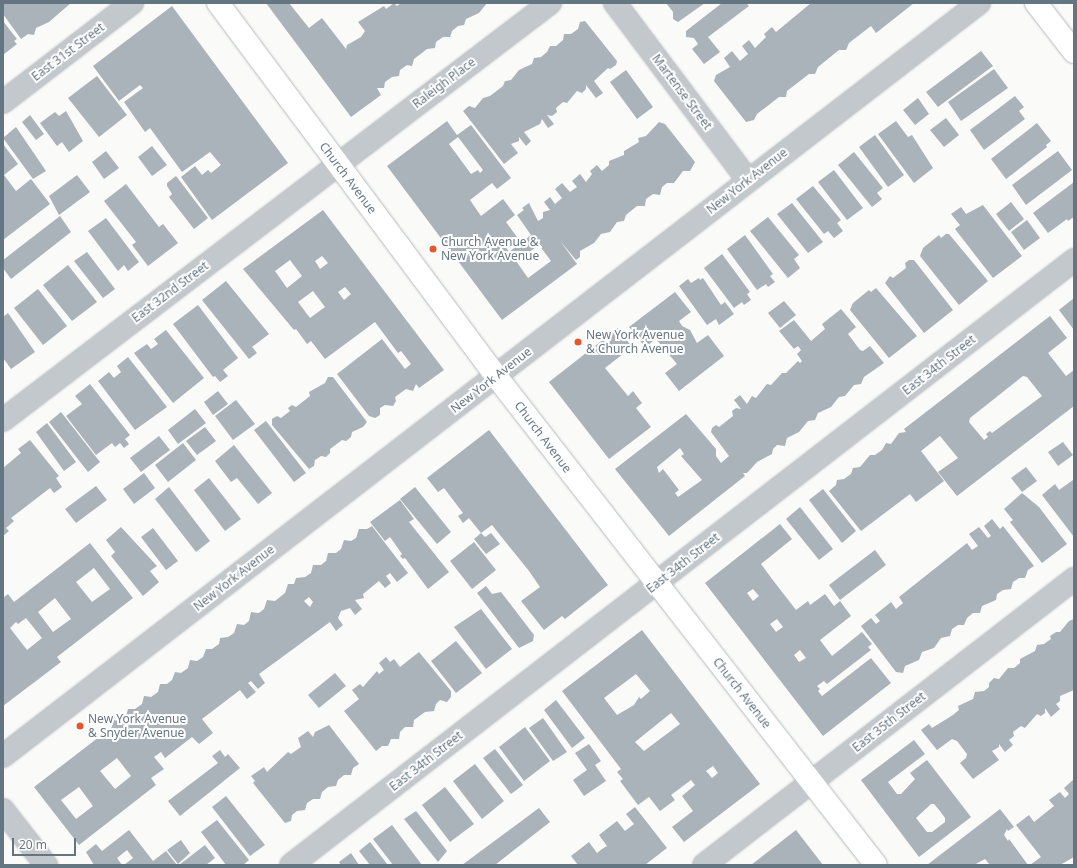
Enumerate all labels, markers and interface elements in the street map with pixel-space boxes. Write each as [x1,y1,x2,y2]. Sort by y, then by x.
street label: East 31st Street [29,20,107,84]
street label: Martense Street [649,52,715,132]
street label: Raleigh Place [410,55,478,111]
street label: Church Avenue [317,140,379,216]
street label: New York Avenue [704,145,790,217]
place label: Church Avenue & New York Avenue [441,235,539,263]
marker: Church Avenue & New York Avenue [428,244,438,254]
street label: East 32nd Street [129,259,211,325]
place label: New York Avenue & Church Avenue [586,328,684,356]
street label: East 34th Street [900,332,978,398]
marker: New York Avenue & Church Avenue [573,337,583,347]
street label: New York Avenue [448,344,534,416]
street label: Church Avenue [512,399,574,475]
street label: East 34th Street [644,530,722,596]
street label: New York Avenue [191,542,277,614]
street label: Church Avenue [710,655,774,731]
street label: East 35th Street [850,689,928,755]
place label: New York Avenue & Snyder Avenue [88,712,186,740]
marker: New York Avenue & Snyder Avenue [75,721,85,731]
street label: East 34th Street [387,728,465,794]
scale bar [14,830,78,856]
text: 20 m [19,836,47,853]

